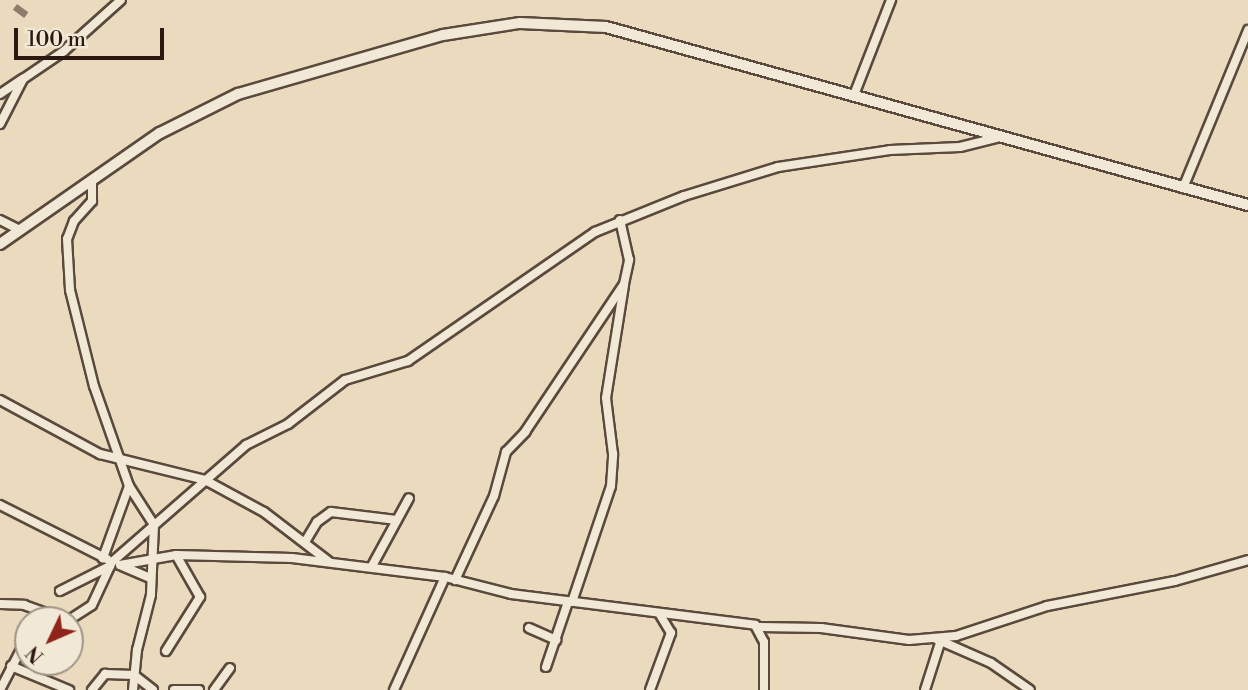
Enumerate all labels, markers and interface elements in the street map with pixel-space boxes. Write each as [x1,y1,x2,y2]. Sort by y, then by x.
scale bar [18,14,168,58]
text: 100 m [27,27,86,53]
north arrow [14,606,84,676]
text: N [21,640,49,668]

